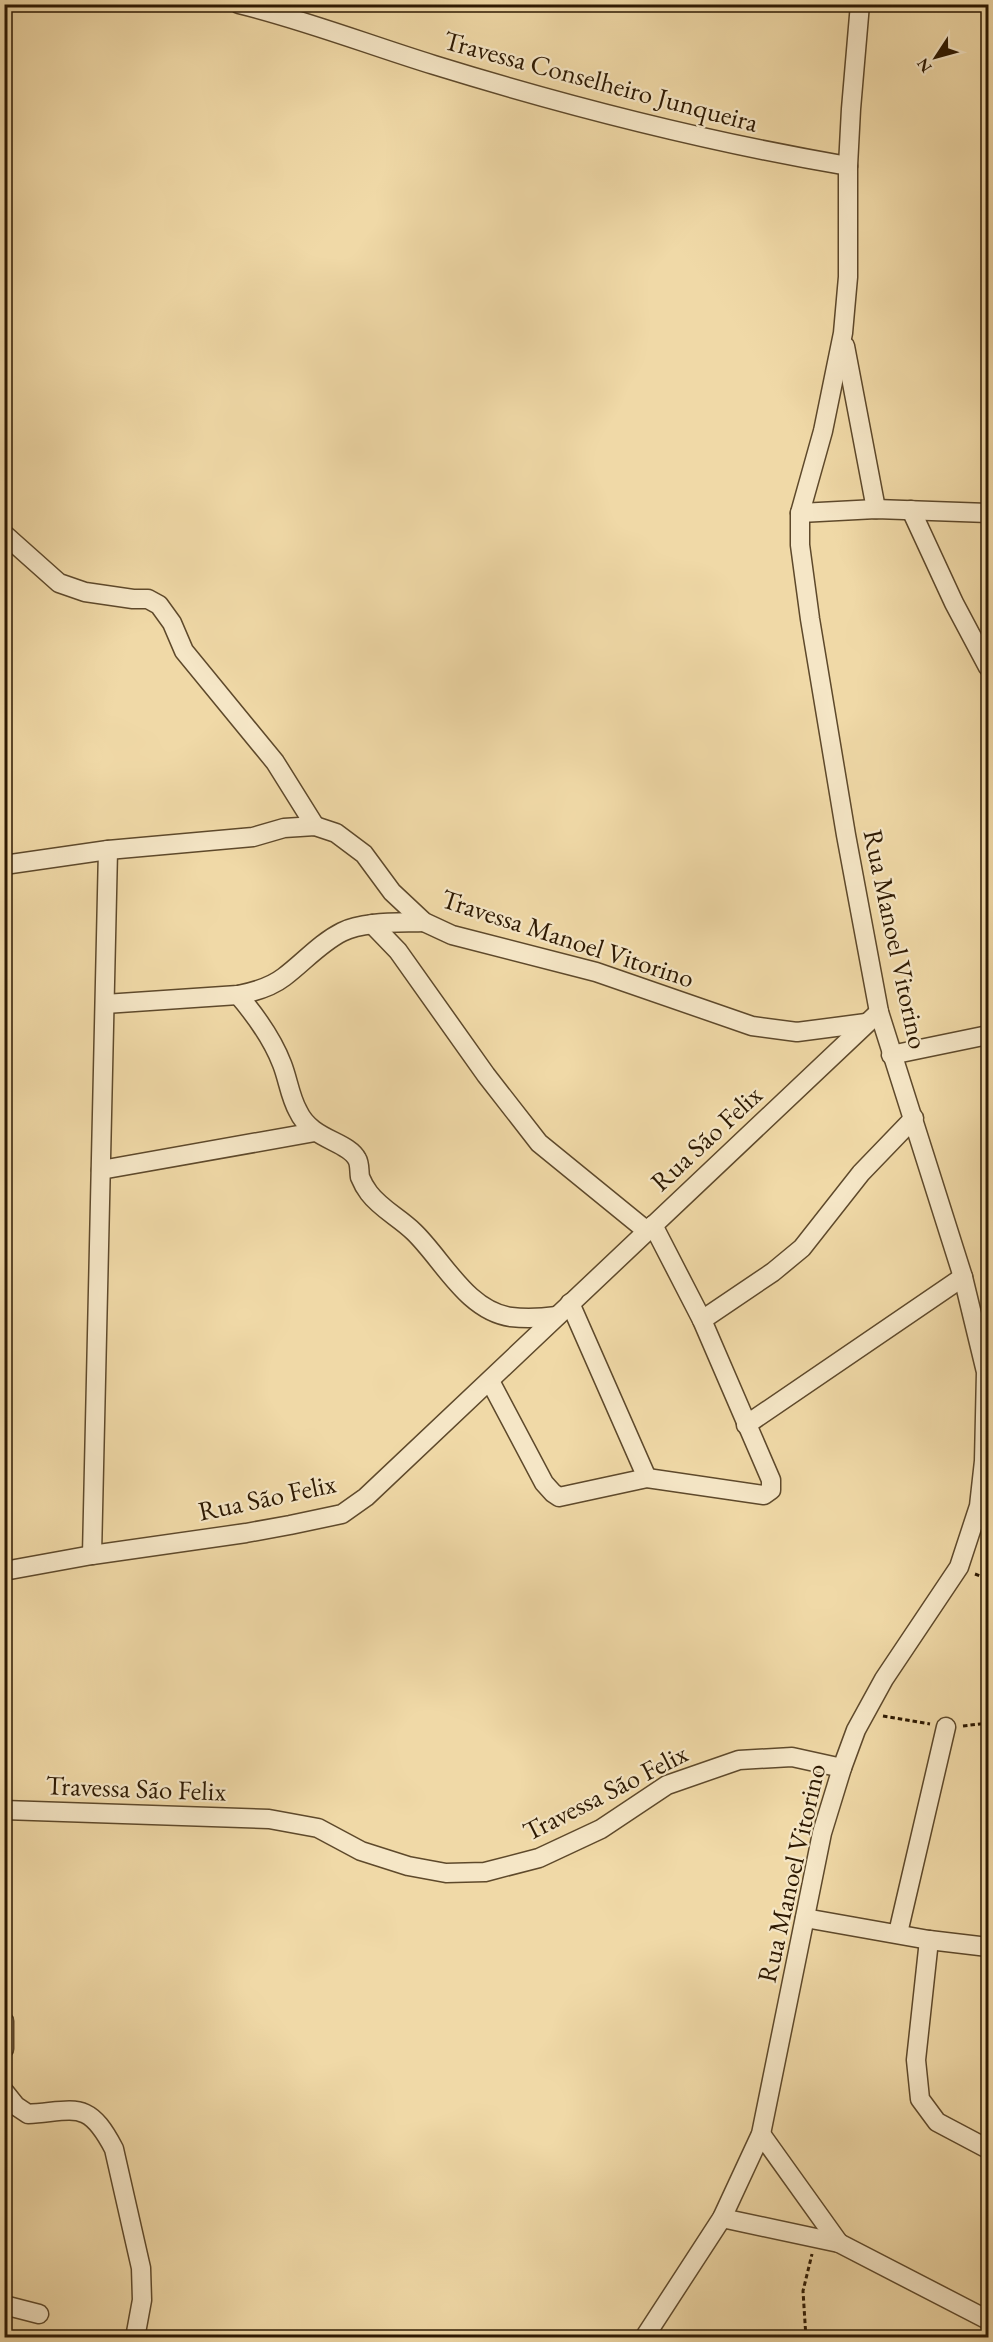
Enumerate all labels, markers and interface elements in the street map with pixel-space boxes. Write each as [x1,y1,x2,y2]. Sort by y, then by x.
street label: Travessa Conselheiro Junqueira [440,22,762,140]
north arrow [906,27,966,87]
text: N [912,54,937,77]
street label: Rua Manoel Vitorino [856,826,936,1052]
street label: Travessa Manoel Vitorino [437,881,699,995]
street label: Rua São Felix [643,1077,769,1199]
street label: Rua São Felix [195,1465,339,1529]
street label: Travessa São Felix [517,1735,694,1849]
street label: Rua Manoel Vitorino [749,1760,833,1986]
street label: Travessa São Felix [45,1767,227,1809]

